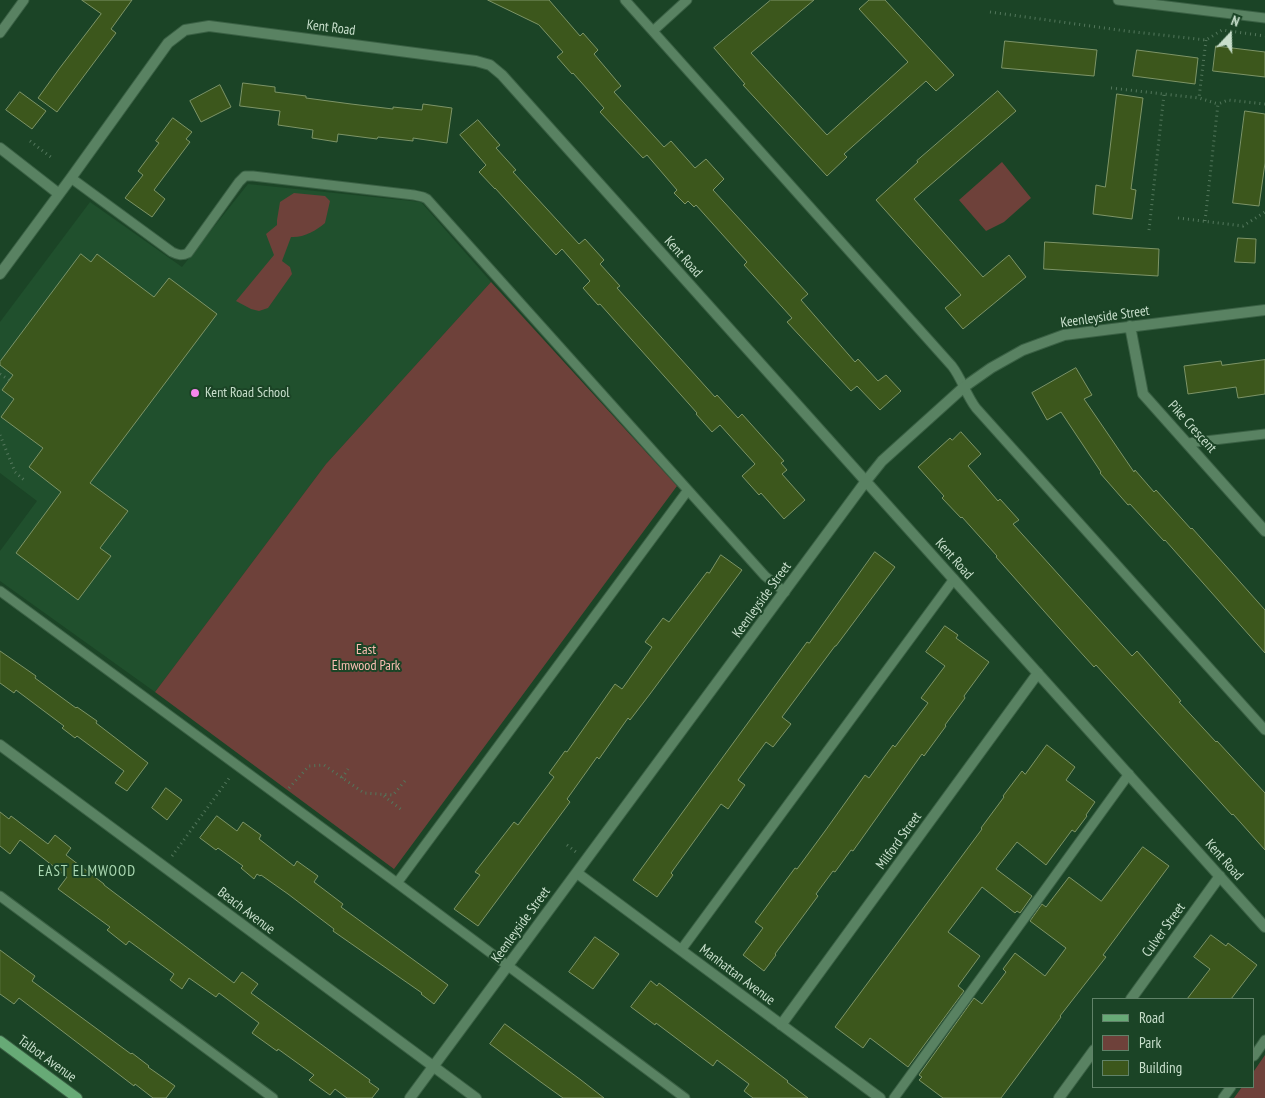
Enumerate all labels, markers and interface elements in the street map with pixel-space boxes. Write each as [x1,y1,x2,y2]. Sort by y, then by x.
north arrow [1205,10,1255,60]
text: N [1229,11,1242,31]
street label: Kent Road [306,17,356,39]
street label: Kent Road [660,233,706,281]
street label: Keenleyside Street [1059,302,1151,332]
place label: Kent Road School [205,385,289,401]
marker: Kent Road School [189,387,201,399]
street label: Pike Crescent [1164,397,1220,457]
street label: Kent Road [931,535,977,583]
street label: Keenleyside Street [729,559,795,641]
park label: East Elmwood Park [332,642,400,674]
street label: Milford Street [873,809,925,873]
street label: Kent Road [1201,836,1247,884]
district label: EAST ELMWOOD [36,863,138,881]
street label: Beach Avenue [214,884,278,938]
street label: Keenleyside Street [488,884,554,966]
street label: Culver Street [1139,900,1189,960]
street label: Manhattan Avenue [696,941,778,1009]
legend [1092,998,1255,1088]
text: Road [1139,1008,1165,1027]
street label: Talbot Avenue [14,1032,80,1086]
text: Park [1139,1033,1161,1052]
text: Building [1139,1058,1182,1077]

